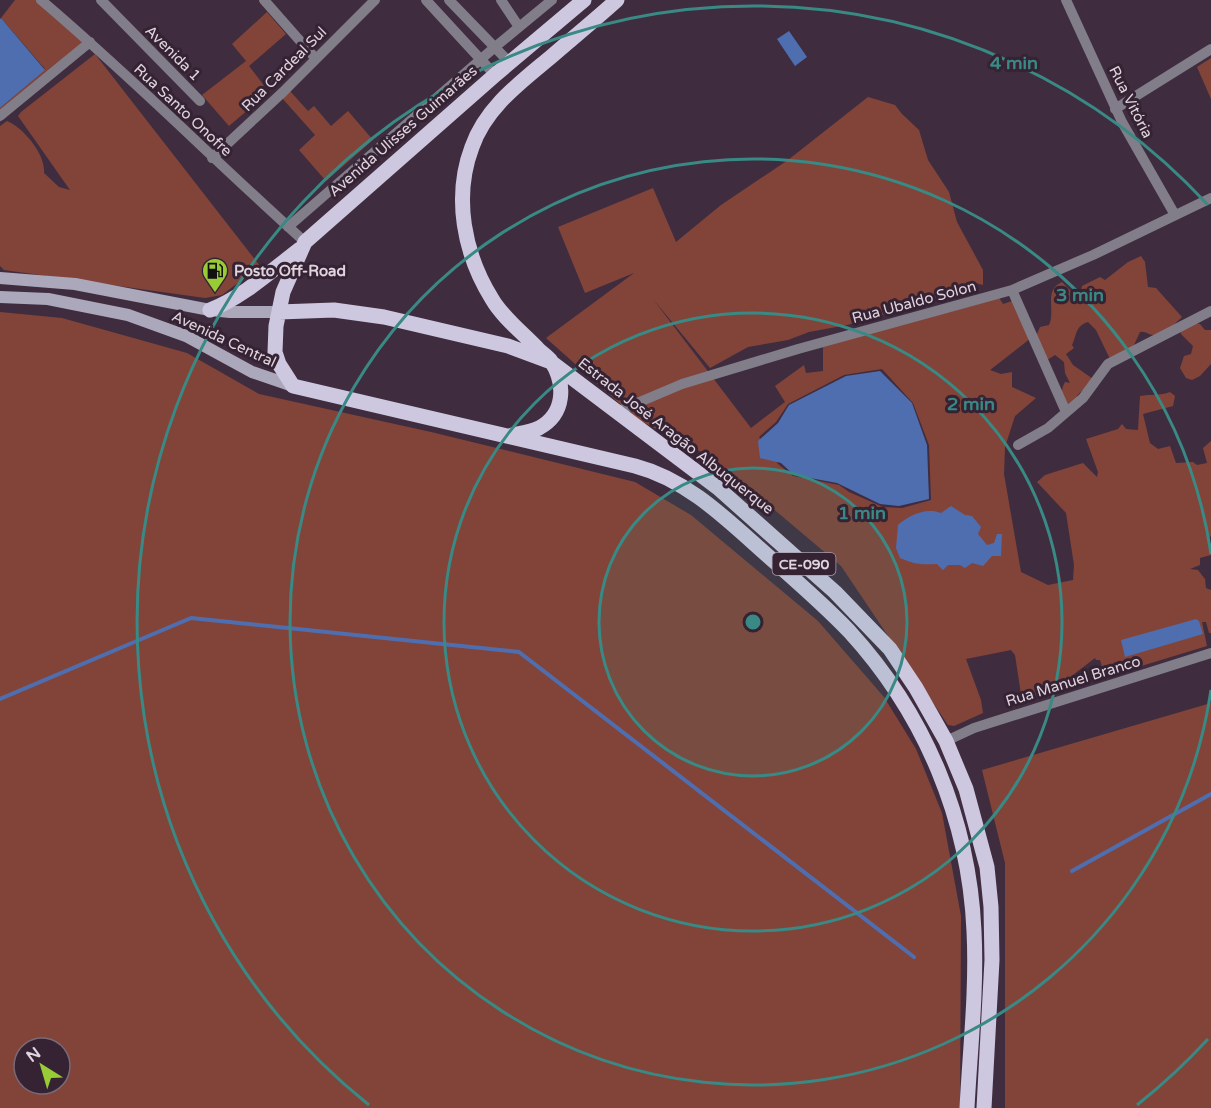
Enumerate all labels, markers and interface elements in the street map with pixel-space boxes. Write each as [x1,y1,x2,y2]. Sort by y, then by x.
street label: Avenida 1 [142,22,204,84]
street label: Rua Cardeal Sul [238,23,330,115]
text: 4 min [990,52,1038,74]
street label: Rua Santo Onofre [130,60,236,160]
street label: Avenida Ulisses Guimarães [325,62,481,200]
street label: Rua Vitória [1105,63,1157,141]
fuel station icon: Posto Off-Road [200,256,230,294]
place label: Posto Off-Road [234,262,346,280]
street label: Rua Ubaldo Solon [850,277,978,327]
text: 3 min [1056,284,1104,306]
street label: Avenida Central [169,307,279,371]
street label: Estrada José Aragão Albuquerque [575,354,777,518]
text: 2 min [947,393,995,415]
text: 1 min [838,502,886,524]
road number: CE-090 [772,553,836,575]
centre of rings [743,612,763,632]
street label: Rua Manuel Branco [1003,652,1143,710]
north arrow [12,1036,72,1096]
text: N [22,1043,45,1067]

